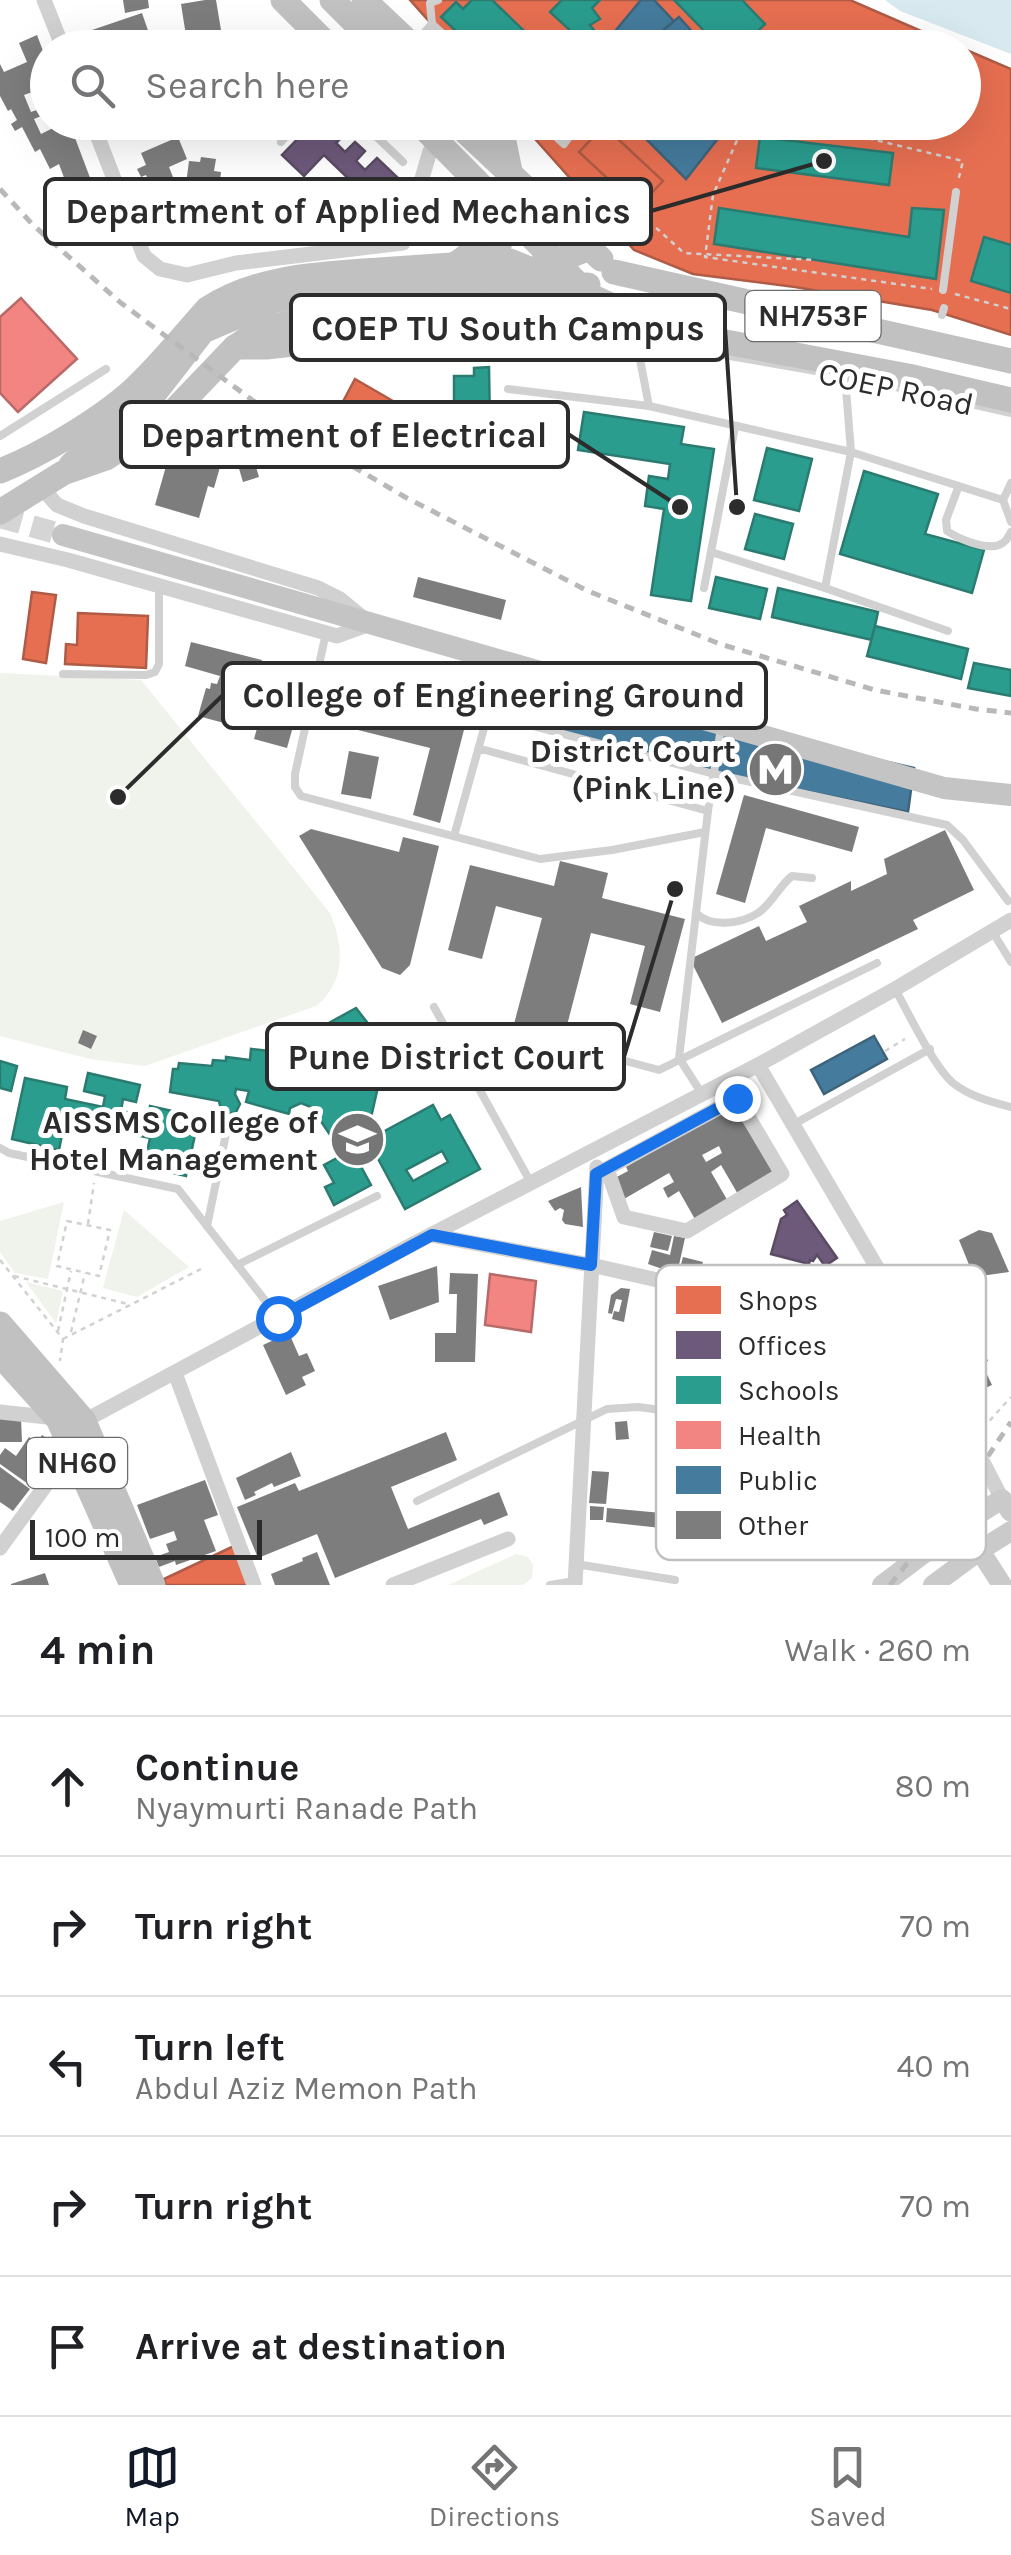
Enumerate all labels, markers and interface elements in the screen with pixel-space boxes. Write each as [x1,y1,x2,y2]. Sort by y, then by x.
search box [30,30,981,140]
icon: search [65,58,120,113]
text: Search here [145,63,349,108]
callout: Department of Applied Mechanics [45,179,651,244]
text: Department of Applied Mechanics [65,191,631,232]
road number: NH753F [746,291,880,341]
callout: COEP TU South Campus [291,295,725,360]
text: COEP TU South Campus [311,308,705,349]
street label: COEP Road [815,355,977,423]
callout: Department of Electrical [121,402,568,467]
text: Department of Electrical [141,415,547,456]
callout: College of Engineering Ground [223,663,766,728]
text: College of Engineering Ground [243,675,745,717]
place label: District Court (Pink Line) [530,733,736,807]
metro station icon: District Court (Pink Line) [745,739,805,799]
callout: Pune District Court [267,1024,624,1089]
text: Pune District Court [287,1037,605,1078]
route end [715,1076,761,1122]
place label: AISSMS College of Hotel Management [29,1104,318,1178]
school or university icon: AISSMS College of Hotel Management [327,1110,387,1170]
legend [656,1265,986,1560]
text: Shops [738,1284,818,1317]
route start [256,1296,302,1342]
text: Offices [738,1329,827,1362]
text: Schools [738,1374,839,1407]
text: Health [738,1419,822,1452]
road number: NH60 [27,1438,127,1488]
text: Public [738,1464,818,1497]
text: Other [738,1509,809,1542]
scale bar [30,1515,262,1560]
text: 100 m [45,1521,120,1554]
text: 4 min [40,1625,155,1675]
text: Walk · 260 m [785,1632,971,1669]
text: Continue [135,1745,299,1790]
icon: ahead [40,1759,95,1814]
text: 80 m [895,1768,971,1805]
text: Nyaymurti Ranade Path [135,1790,478,1827]
icon: right [40,1899,95,1954]
text: Turn right [135,1904,312,1949]
text: 70 m [899,1908,971,1945]
text: Turn left [135,2025,285,2070]
icon: left [40,2039,95,2094]
text: 40 m [897,2048,971,2085]
text: Abdul Aziz Memon Path [135,2070,478,2107]
icon: right [40,2179,95,2234]
text: Turn right [135,2184,312,2229]
text: 70 m [899,2188,971,2225]
icon: arrive [40,2319,95,2374]
text: Arrive at destination [135,2324,507,2369]
tab: Map [124,2440,180,2533]
tab: Directions [429,2440,560,2533]
tab: Saved [809,2440,887,2533]

